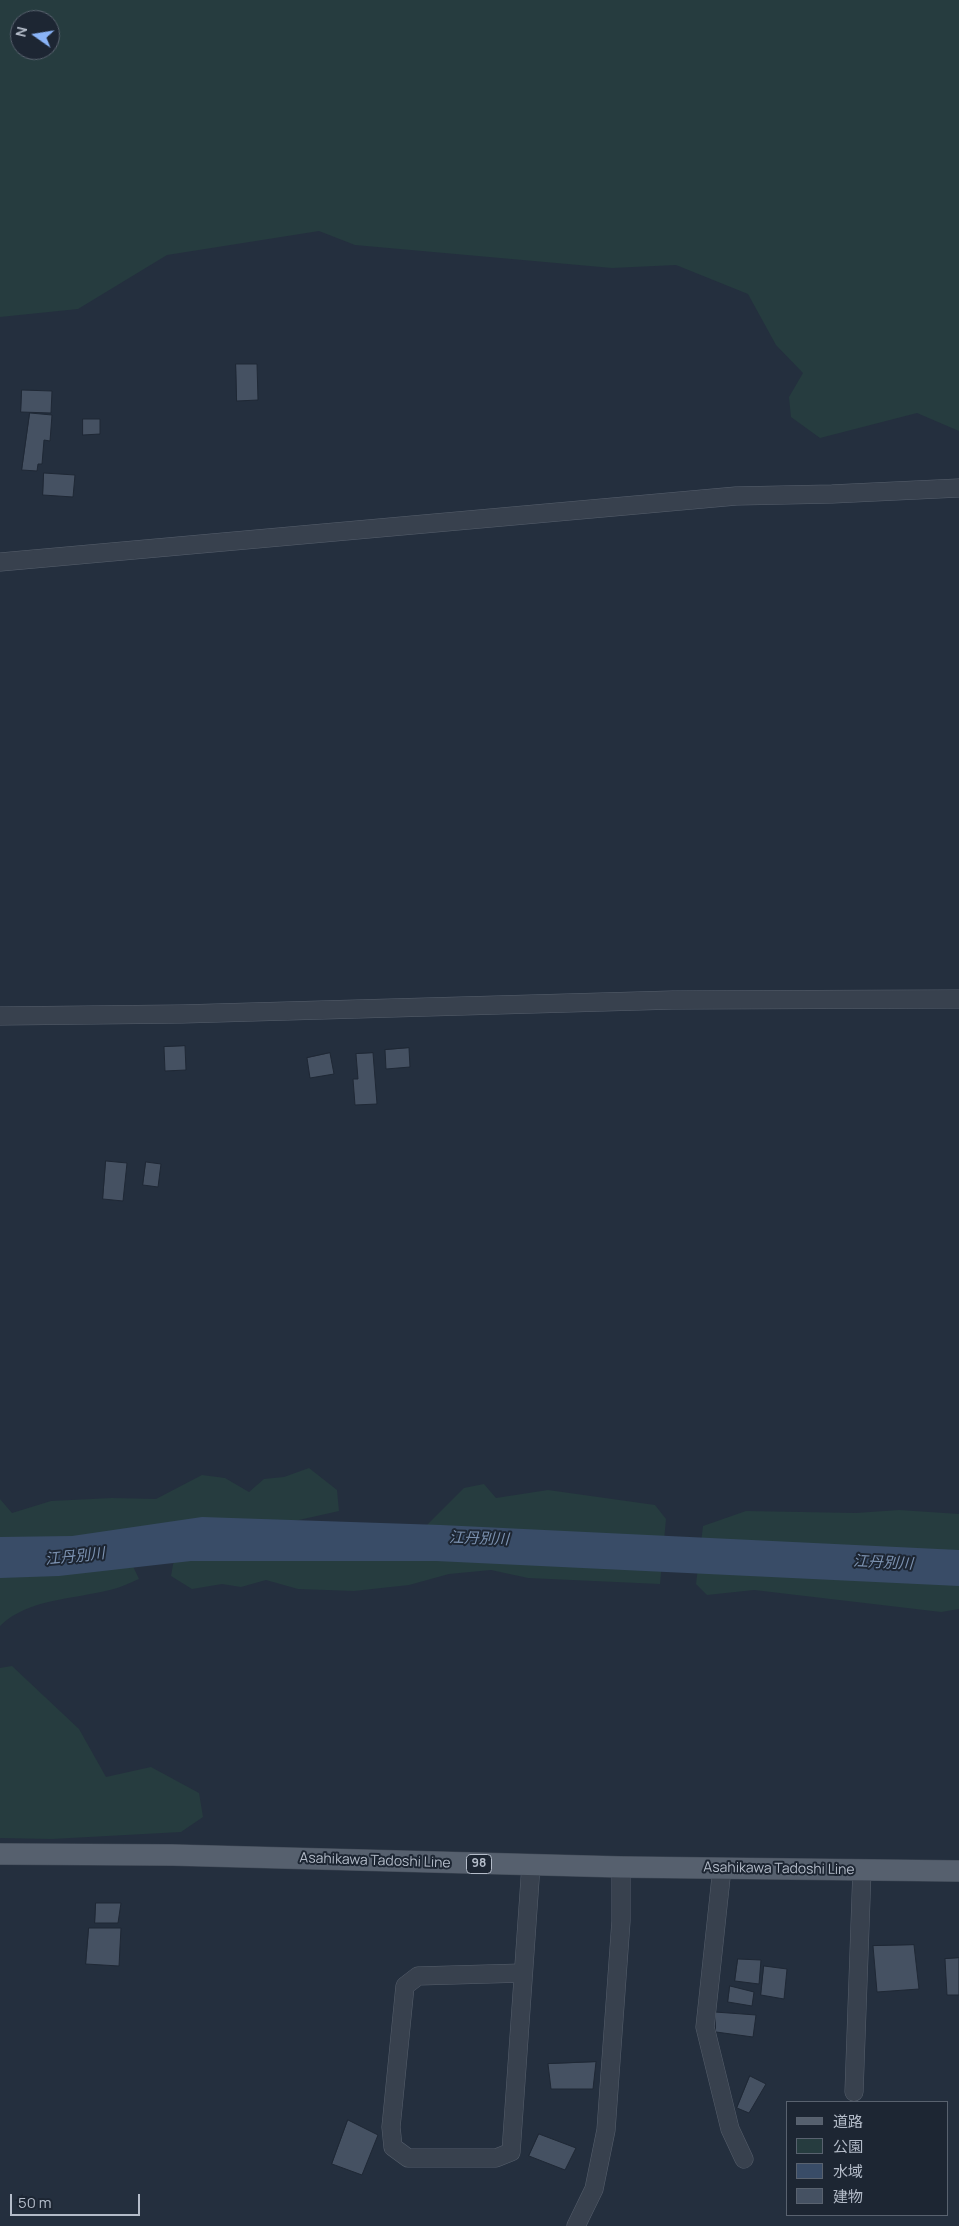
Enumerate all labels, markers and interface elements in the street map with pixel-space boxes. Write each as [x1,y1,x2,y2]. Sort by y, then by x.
north arrow [10,10,60,60]
text: N [10,25,31,39]
water label: 江丹別川 [449,1529,509,1549]
water label: 江丹別川 [44,1545,106,1569]
water label: 江丹別川 [853,1552,913,1574]
street label: Asahikawa Tadoshi Line [299,1850,451,1872]
road number: 98 [466,1855,492,1874]
street label: Asahikawa Tadoshi Line [703,1859,855,1879]
legend [786,2101,949,2216]
text: 道路 [833,2111,863,2132]
text: 公園 [833,2136,863,2157]
text: 水域 [833,2161,863,2182]
scale bar [12,2184,142,2216]
text: 建物 [833,2186,863,2207]
text: 50 m [18,2192,52,2213]

